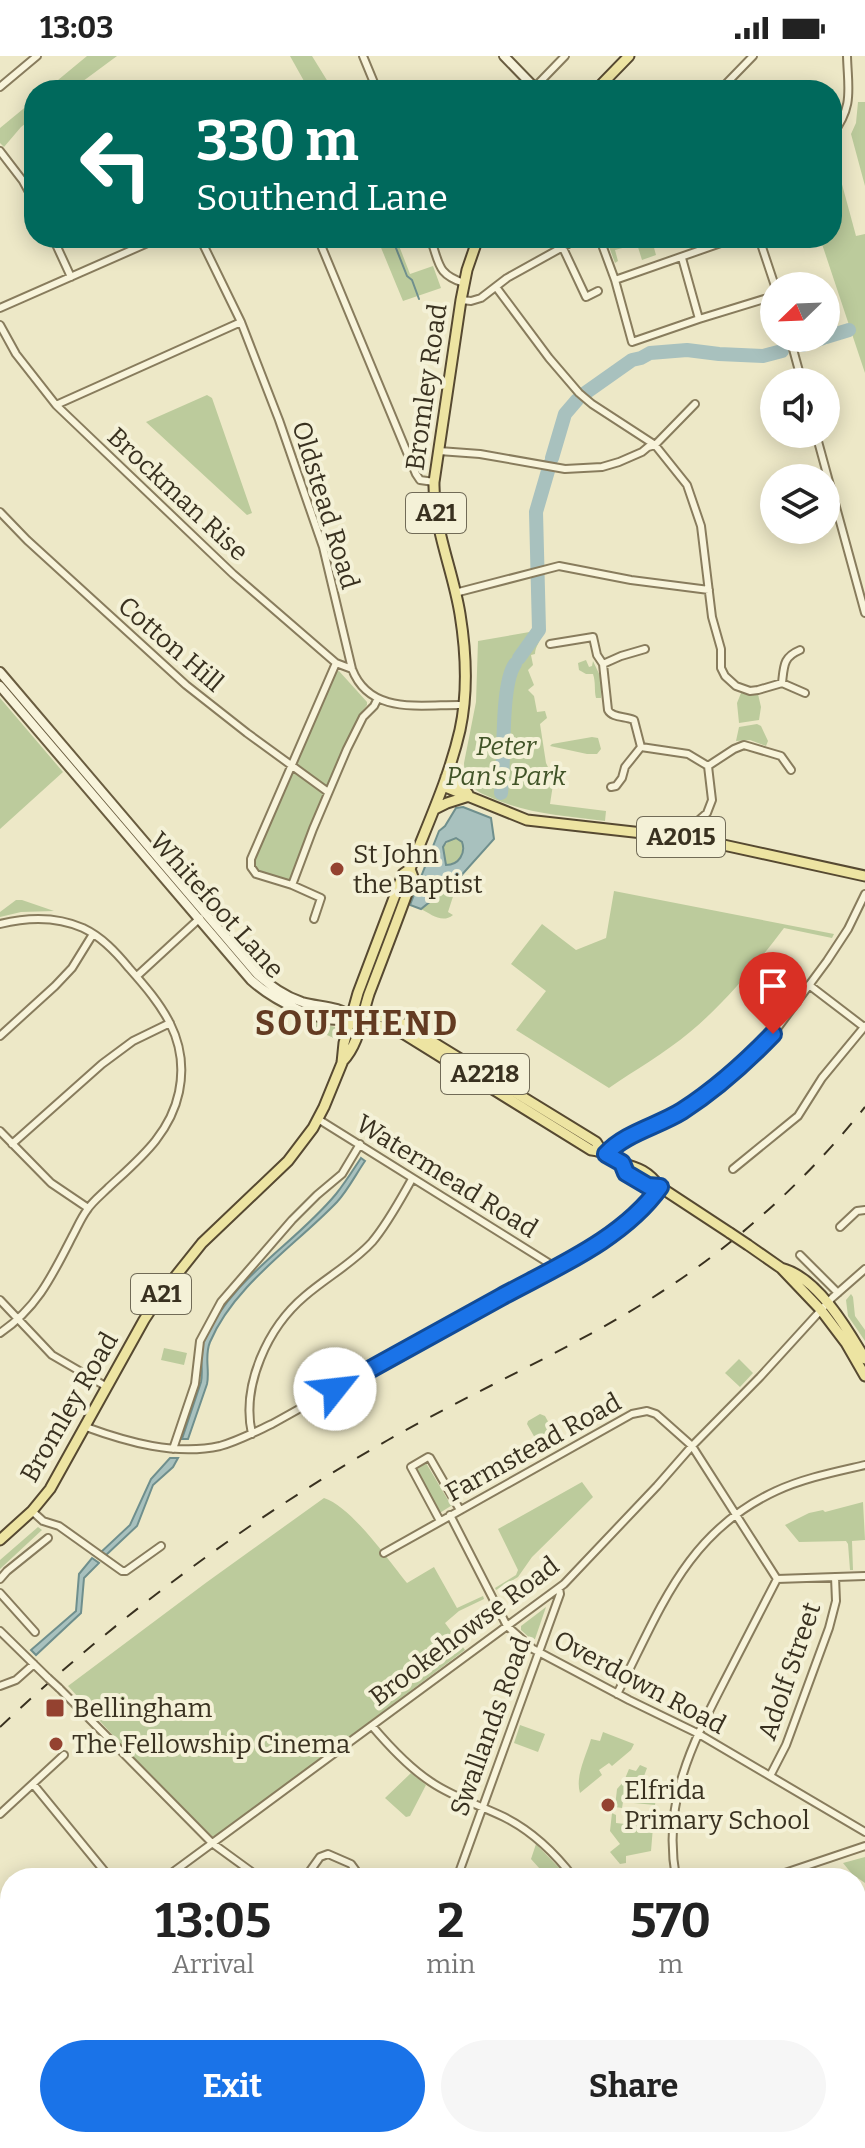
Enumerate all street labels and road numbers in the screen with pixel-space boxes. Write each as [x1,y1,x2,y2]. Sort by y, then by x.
street label: Bromley Road [399,302,454,472]
street label: Oldstead Road [285,418,366,593]
street label: Brockman Rise [101,421,254,567]
road number: A21 [406,493,466,533]
street label: Cotton Hill [112,590,230,699]
road number: A2015 [637,817,725,857]
street label: Whitefoot Lane [143,826,290,985]
road number: A2218 [441,1054,529,1094]
street label: Watermead Road [350,1108,543,1245]
road number: A21 [131,1274,191,1314]
street label: Bromley Road [14,1327,125,1488]
street label: Farmstead Road [440,1386,626,1508]
street label: Brookehowse Road [364,1550,565,1713]
street label: Adolf Street [751,1598,828,1744]
street label: Overdown Road [548,1624,731,1741]
street label: Swallands Road [444,1632,537,1820]

